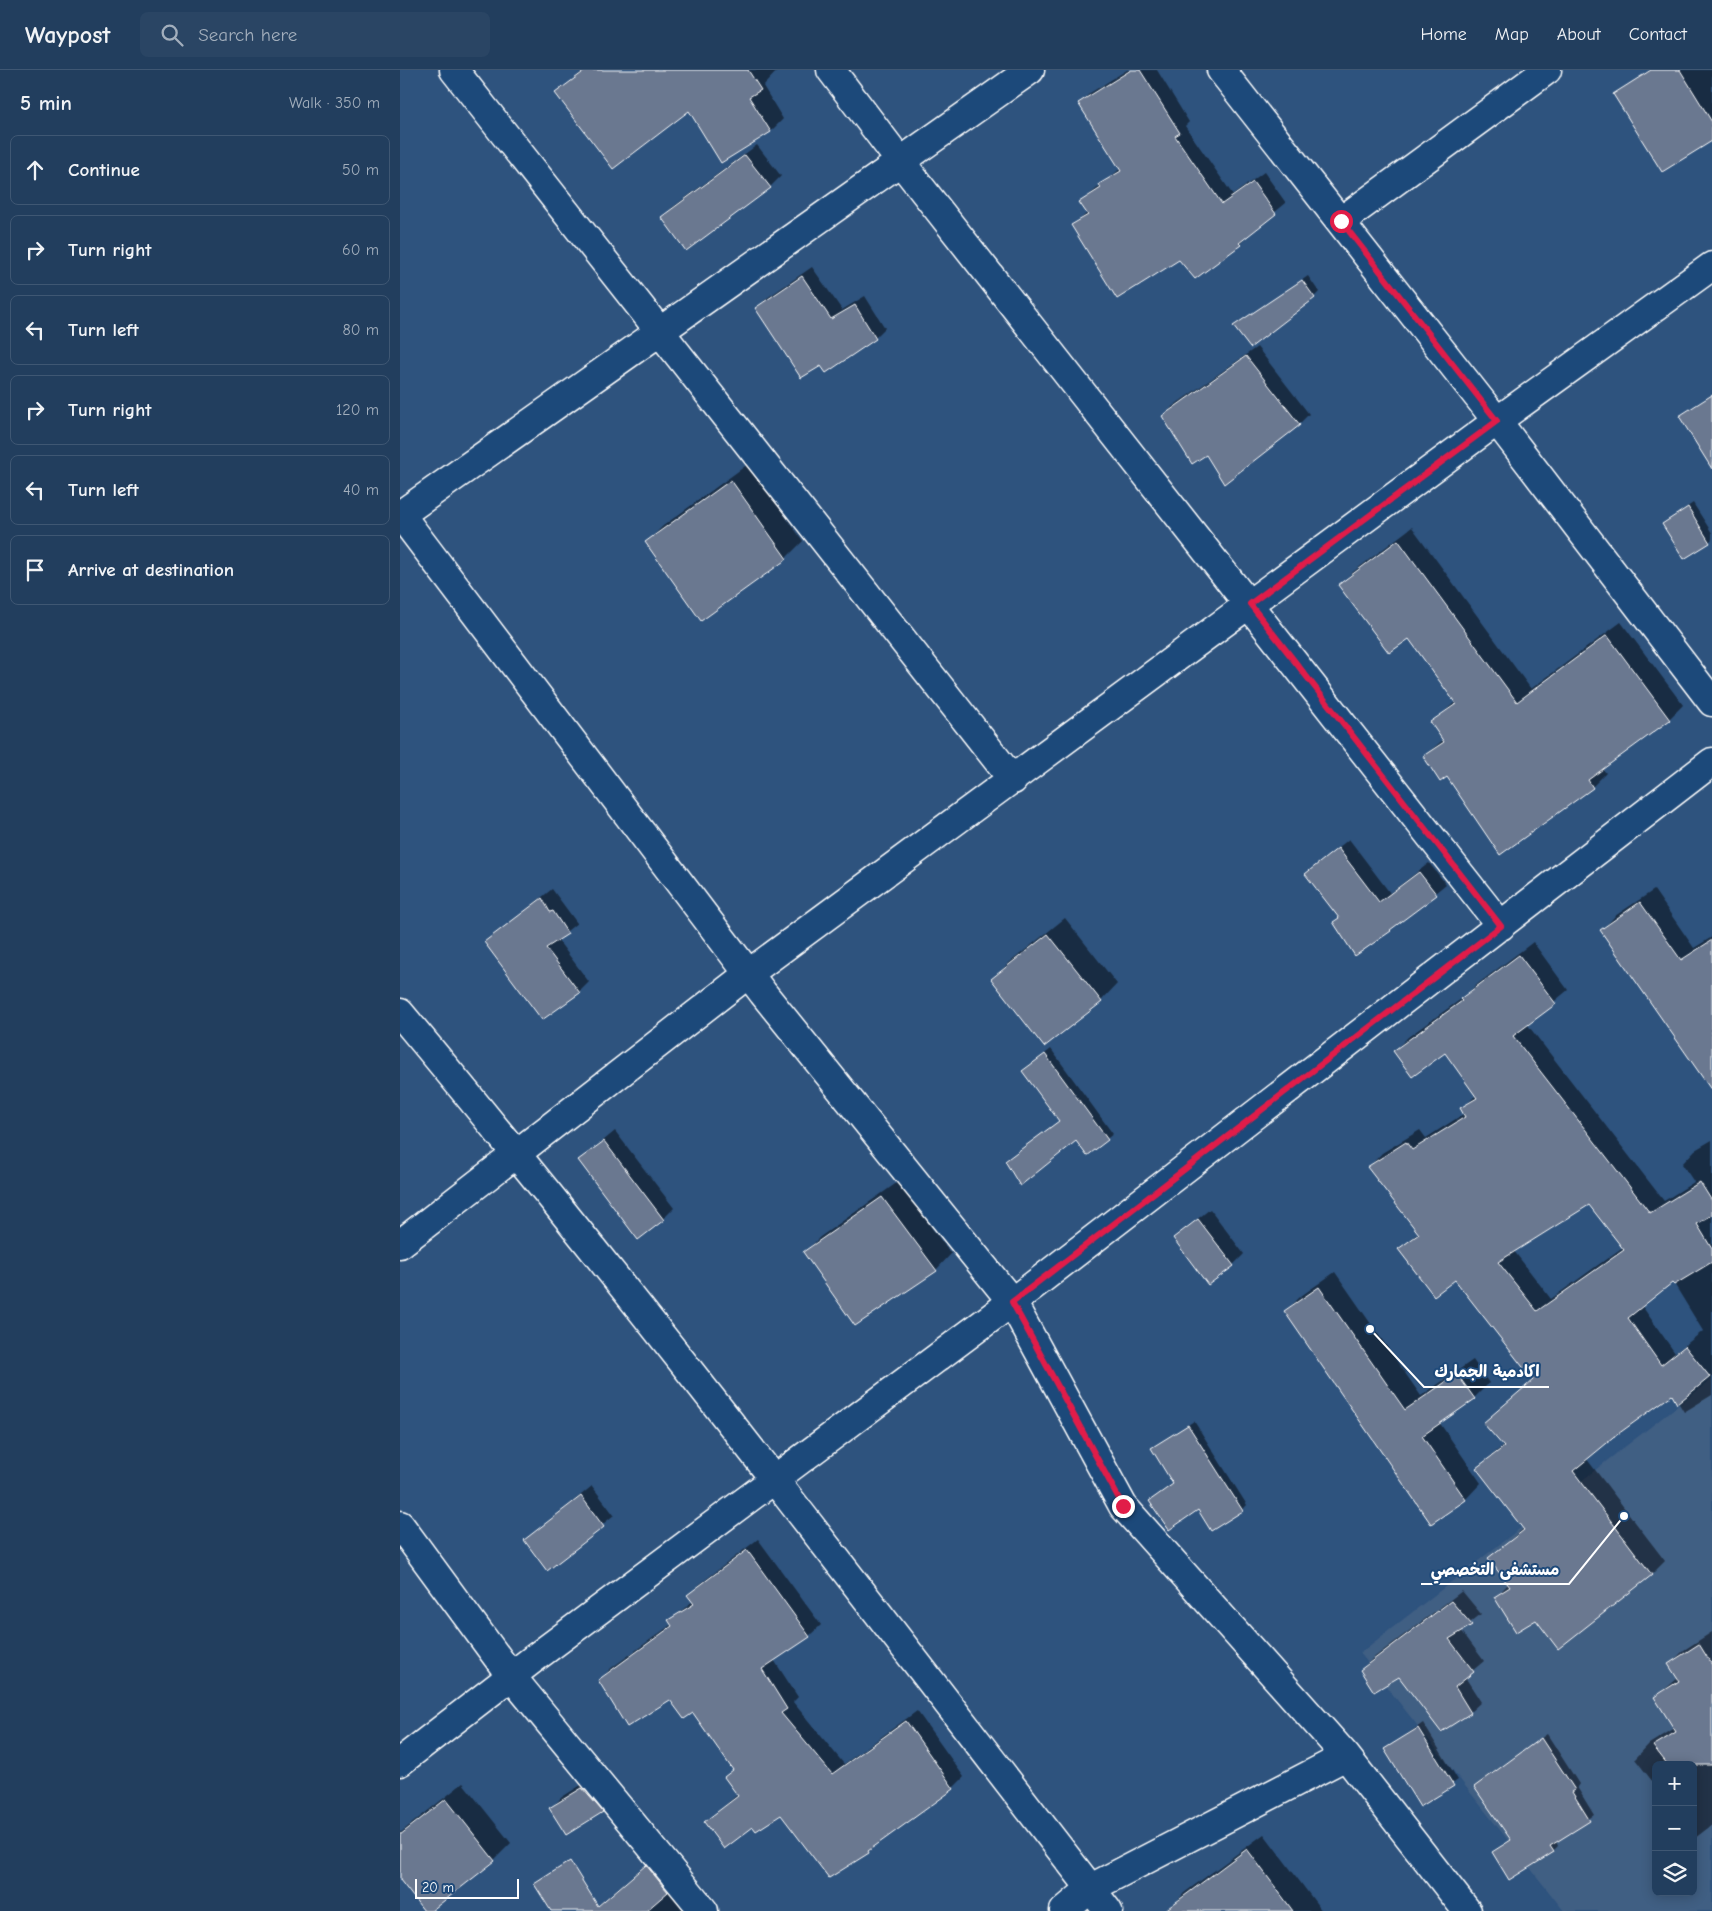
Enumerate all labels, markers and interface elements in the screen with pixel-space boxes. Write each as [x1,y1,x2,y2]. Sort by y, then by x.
search box [140,12,490,57]
text: Waypost [25,21,110,49]
icon: search [158,21,186,49]
text: Search here [198,24,297,46]
text: Home [1420,24,1467,45]
text: Map [1495,24,1529,45]
text: About [1557,24,1601,45]
text: Contact [1629,24,1687,45]
text: 5 min [20,91,72,115]
text: Walk · 350 m [289,94,380,112]
icon: ahead [21,156,49,184]
text: Continue [68,159,140,181]
text: 50 m [342,161,379,179]
route start [1330,210,1353,233]
icon: right [21,236,49,264]
text: Turn right [68,239,152,261]
text: 60 m [342,241,379,259]
icon: left [21,316,49,344]
text: Turn left [68,319,139,341]
text: 80 m [342,321,379,339]
icon: right [21,396,49,424]
text: Turn right [68,399,152,421]
text: 120 m [336,401,379,419]
icon: left [21,476,49,504]
text: Turn left [68,479,139,501]
text: 40 m [343,481,379,499]
icon: arrive [21,556,49,584]
text: Arrive at destination [68,559,234,581]
callout: اكادمية الجمارك [1424,1356,1549,1387]
text: اكادمية الجمارك [1434,1363,1540,1381]
route end [1112,1495,1135,1518]
callout: مستشفى التخصصي [1421,1553,1569,1584]
text: مستشفى التخصصي [1431,1561,1559,1584]
map controls [1652,1761,1697,1896]
button: + [1652,1761,1697,1806]
button: − [1652,1806,1697,1851]
button: layers [1652,1851,1697,1896]
scale bar [415,1876,519,1899]
text: 20 m [422,1879,454,1896]

